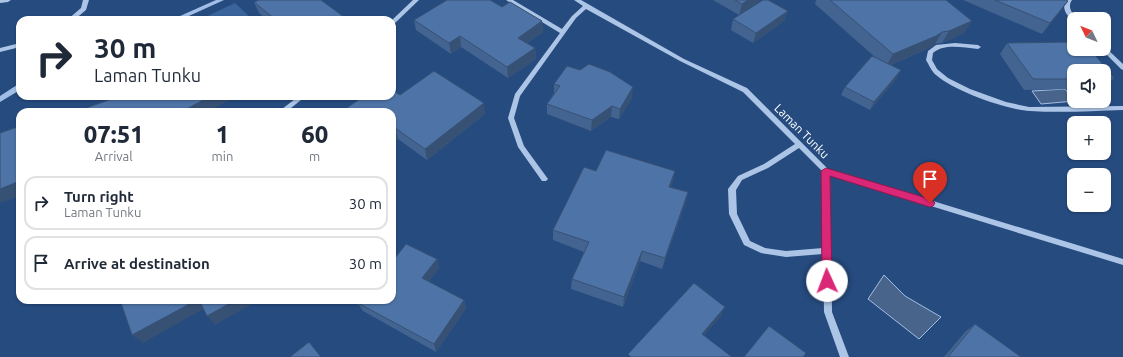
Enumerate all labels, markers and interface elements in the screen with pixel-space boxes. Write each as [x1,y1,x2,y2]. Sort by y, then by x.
north arrow [1067,12,1111,56]
map controls [1067,12,1111,212]
icon: right [28,32,80,84]
text: 30 m [94,32,156,63]
button: sound [1067,64,1111,108]
text: Laman Tunku [94,65,201,85]
street label: Laman Tunku [772,101,832,161]
button: + [1067,116,1111,160]
text: 07:51 [84,121,144,148]
text: 1 [216,121,229,148]
text: 60 [301,121,328,148]
text: Arrival [95,149,133,163]
text: min [212,149,233,163]
text: m [309,149,320,163]
pin [913,162,947,203]
icon: arrive [919,168,941,190]
button: − [1067,168,1111,212]
text: Turn right [64,188,134,205]
icon: right [30,192,52,214]
text: 30 m [349,195,382,212]
text: Laman Tunku [64,205,141,219]
icon: arrive [30,252,52,274]
text: Arrive at destination [64,255,210,272]
text: 30 m [349,255,382,272]
position arrow [806,260,848,302]

